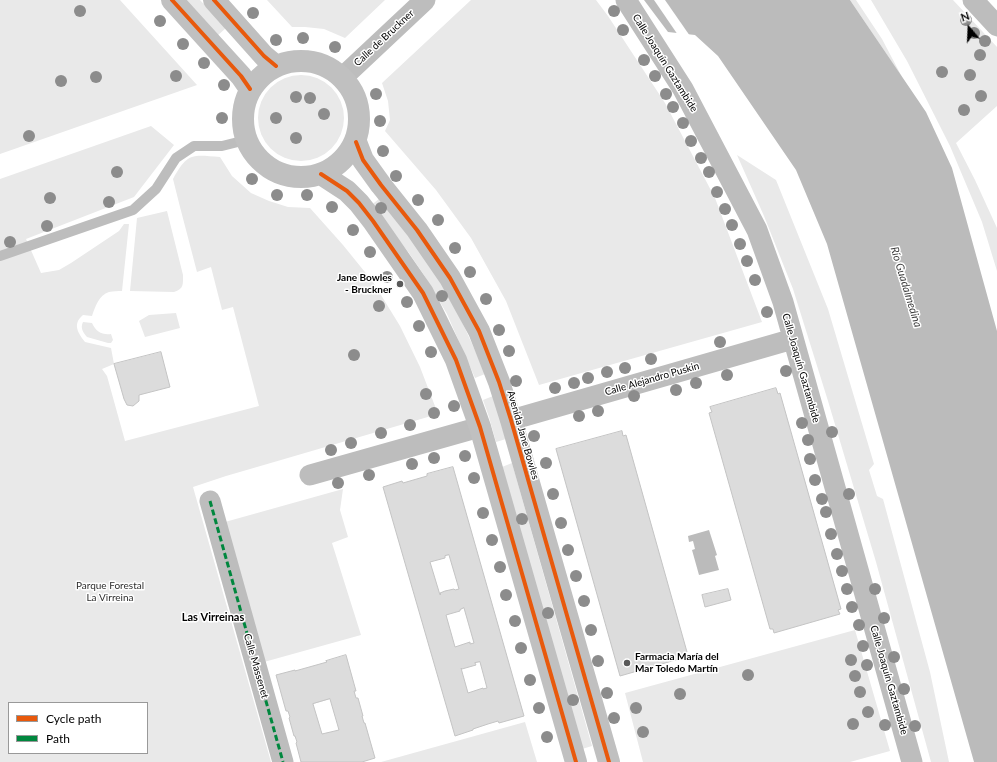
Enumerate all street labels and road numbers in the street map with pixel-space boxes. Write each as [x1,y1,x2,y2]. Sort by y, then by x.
street label: Calle de Bruckner [352,7,416,69]
street label: Calle Joaquín Gaztambide [630,12,700,114]
street label: Calle Joaquín Gaztambide [780,312,822,424]
street label: Calle Alejandro Puskin [603,360,701,398]
street label: Avenida Jane Bowles [505,389,541,481]
street label: Calle Joaquín Gaztambide [868,624,910,736]
street label: Calle Massenet [241,632,271,700]

